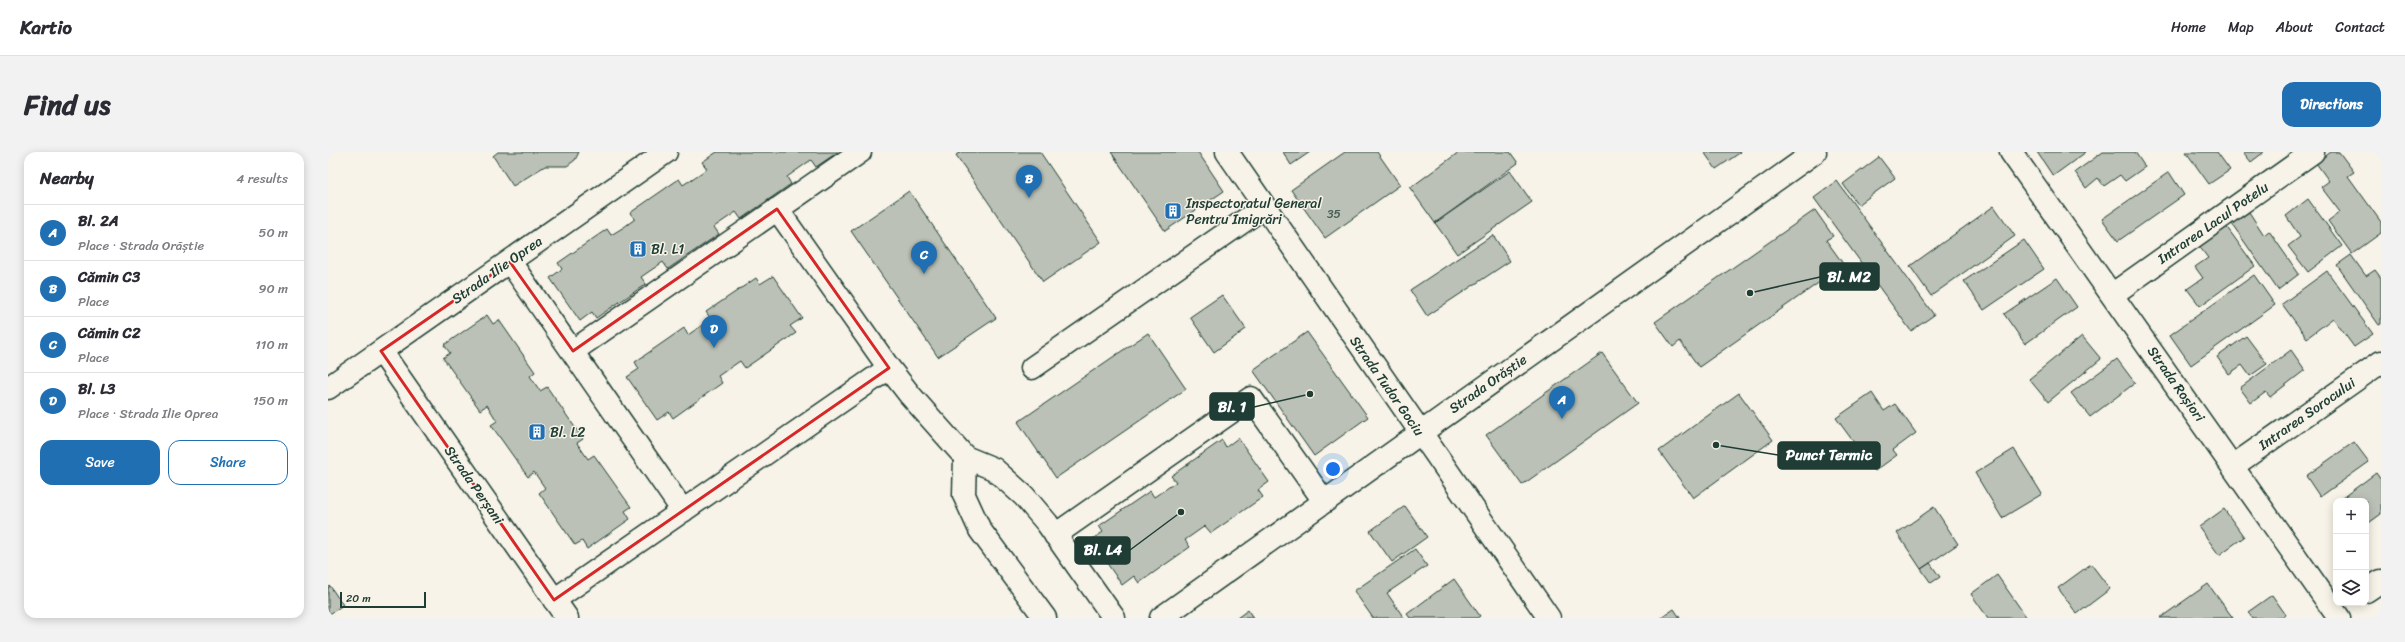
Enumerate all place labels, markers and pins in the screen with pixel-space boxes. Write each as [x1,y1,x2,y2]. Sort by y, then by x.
pin: B [1016,165,1042,198]
place label: Inspectoratul General Pentru Imigrări [1185,191,1322,232]
building icon: Inspectoratul General Pentru Imigrări [1163,201,1183,221]
place label: Bl. L1 [651,237,684,262]
building icon: Bl. L1 [628,239,648,259]
pin: C [911,241,937,274]
callout: Bl. M2 [1820,263,1879,290]
pin: D [701,315,727,348]
pin: A [1549,386,1575,419]
callout: Bl. 1 [1210,393,1254,420]
place label: Bl. L2 [550,420,585,445]
building icon: Bl. L2 [527,422,547,442]
callout: Punct Termic [1778,442,1880,469]
callout: Bl. L4 [1075,537,1130,564]

